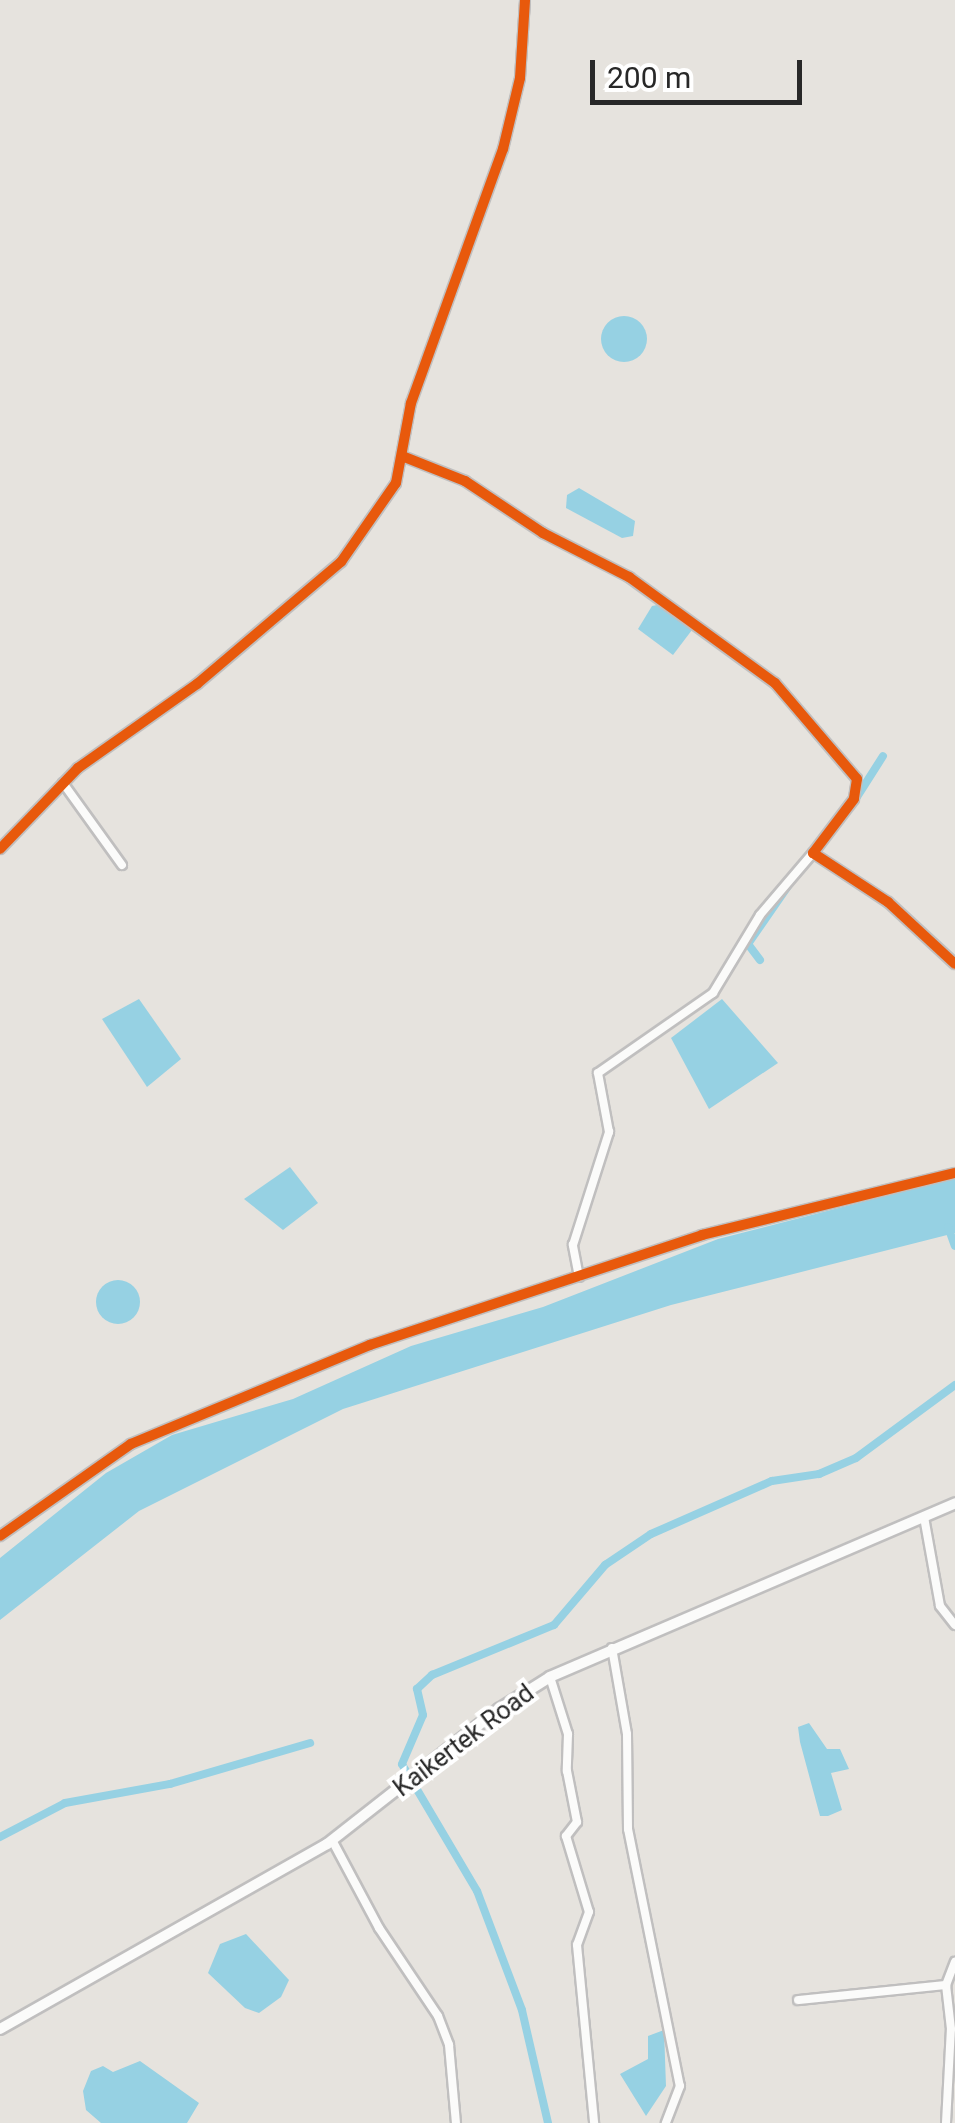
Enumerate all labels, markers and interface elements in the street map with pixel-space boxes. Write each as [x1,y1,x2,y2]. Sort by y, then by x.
scale bar [595,40,808,102]
text: 200 m [607,60,691,95]
street label: Kaikertek Road [388,1679,540,1803]

